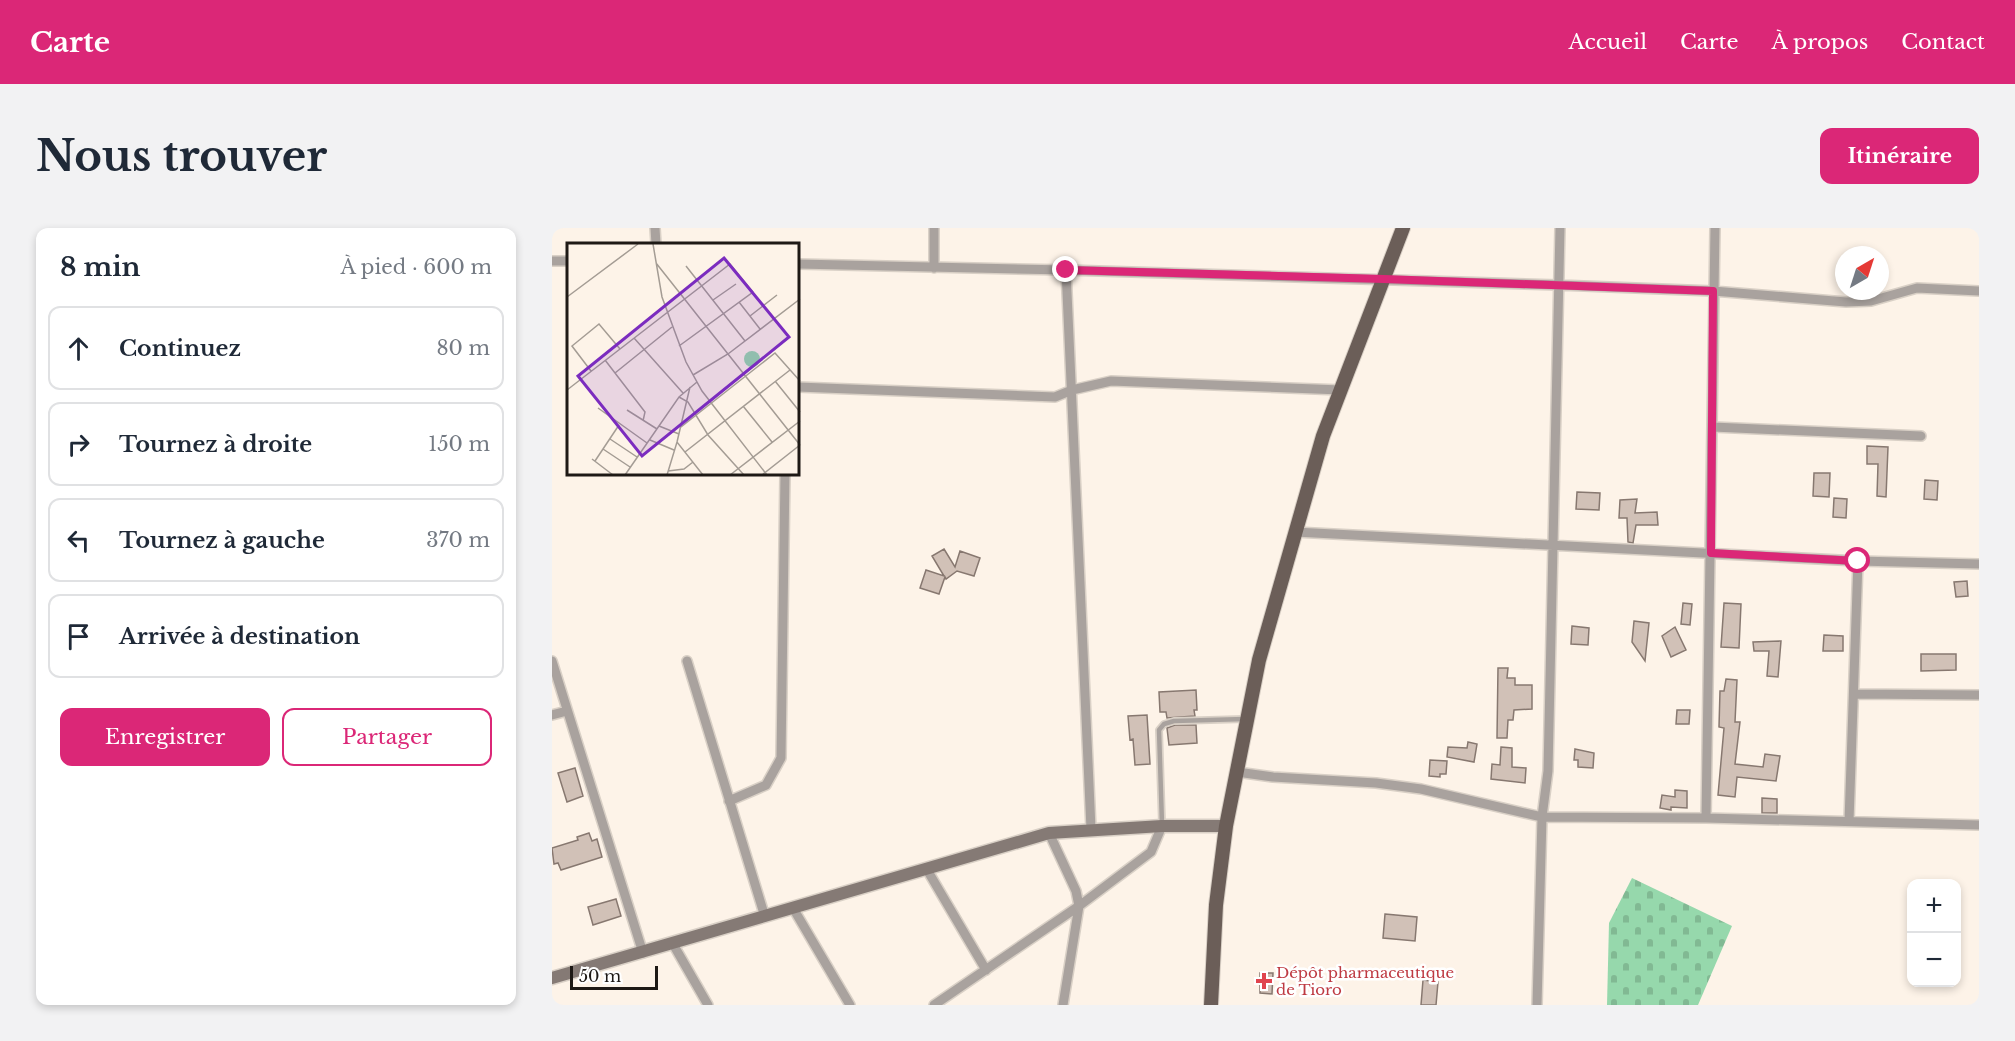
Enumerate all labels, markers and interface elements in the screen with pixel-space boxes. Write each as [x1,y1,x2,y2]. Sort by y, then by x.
text: Carte [30,25,110,60]
text: Accueil [1569,29,1647,55]
text: Carte [1680,29,1739,55]
text: À propos [1772,29,1868,55]
text: Contact [1901,29,1985,55]
button: Itinéraire [1820,128,1979,184]
text: Nous trouver [36,130,327,182]
inset map [567,243,800,476]
north arrow [1835,246,1889,300]
text: 8 min [60,251,140,283]
text: À pied · 600 m [340,255,492,279]
route end [1052,256,1078,282]
icon: ahead [62,332,95,365]
text: Continuez [119,335,241,362]
text: 80 m [436,336,490,360]
icon: right [62,428,95,461]
text: Tournez à droite [119,431,312,458]
text: 150 m [428,432,490,456]
icon: left [62,524,95,557]
text: Tournez à gauche [119,527,325,554]
text: 370 m [426,528,490,552]
route start [1844,547,1870,573]
icon: arrive [62,620,95,653]
text: Arrivée à destination [119,623,360,650]
button: Enregistrer [60,708,270,766]
button: Partager [282,708,492,766]
map controls [1907,879,1961,987]
button: + [1907,879,1961,933]
button: − [1907,933,1961,987]
scale bar [570,963,658,990]
place label: Dépôt pharmaceutique de Tioro [1276,963,1454,999]
text: 50 m [579,966,621,986]
marker: Dépôt pharmaceutique de Tioro [1257,974,1271,988]

